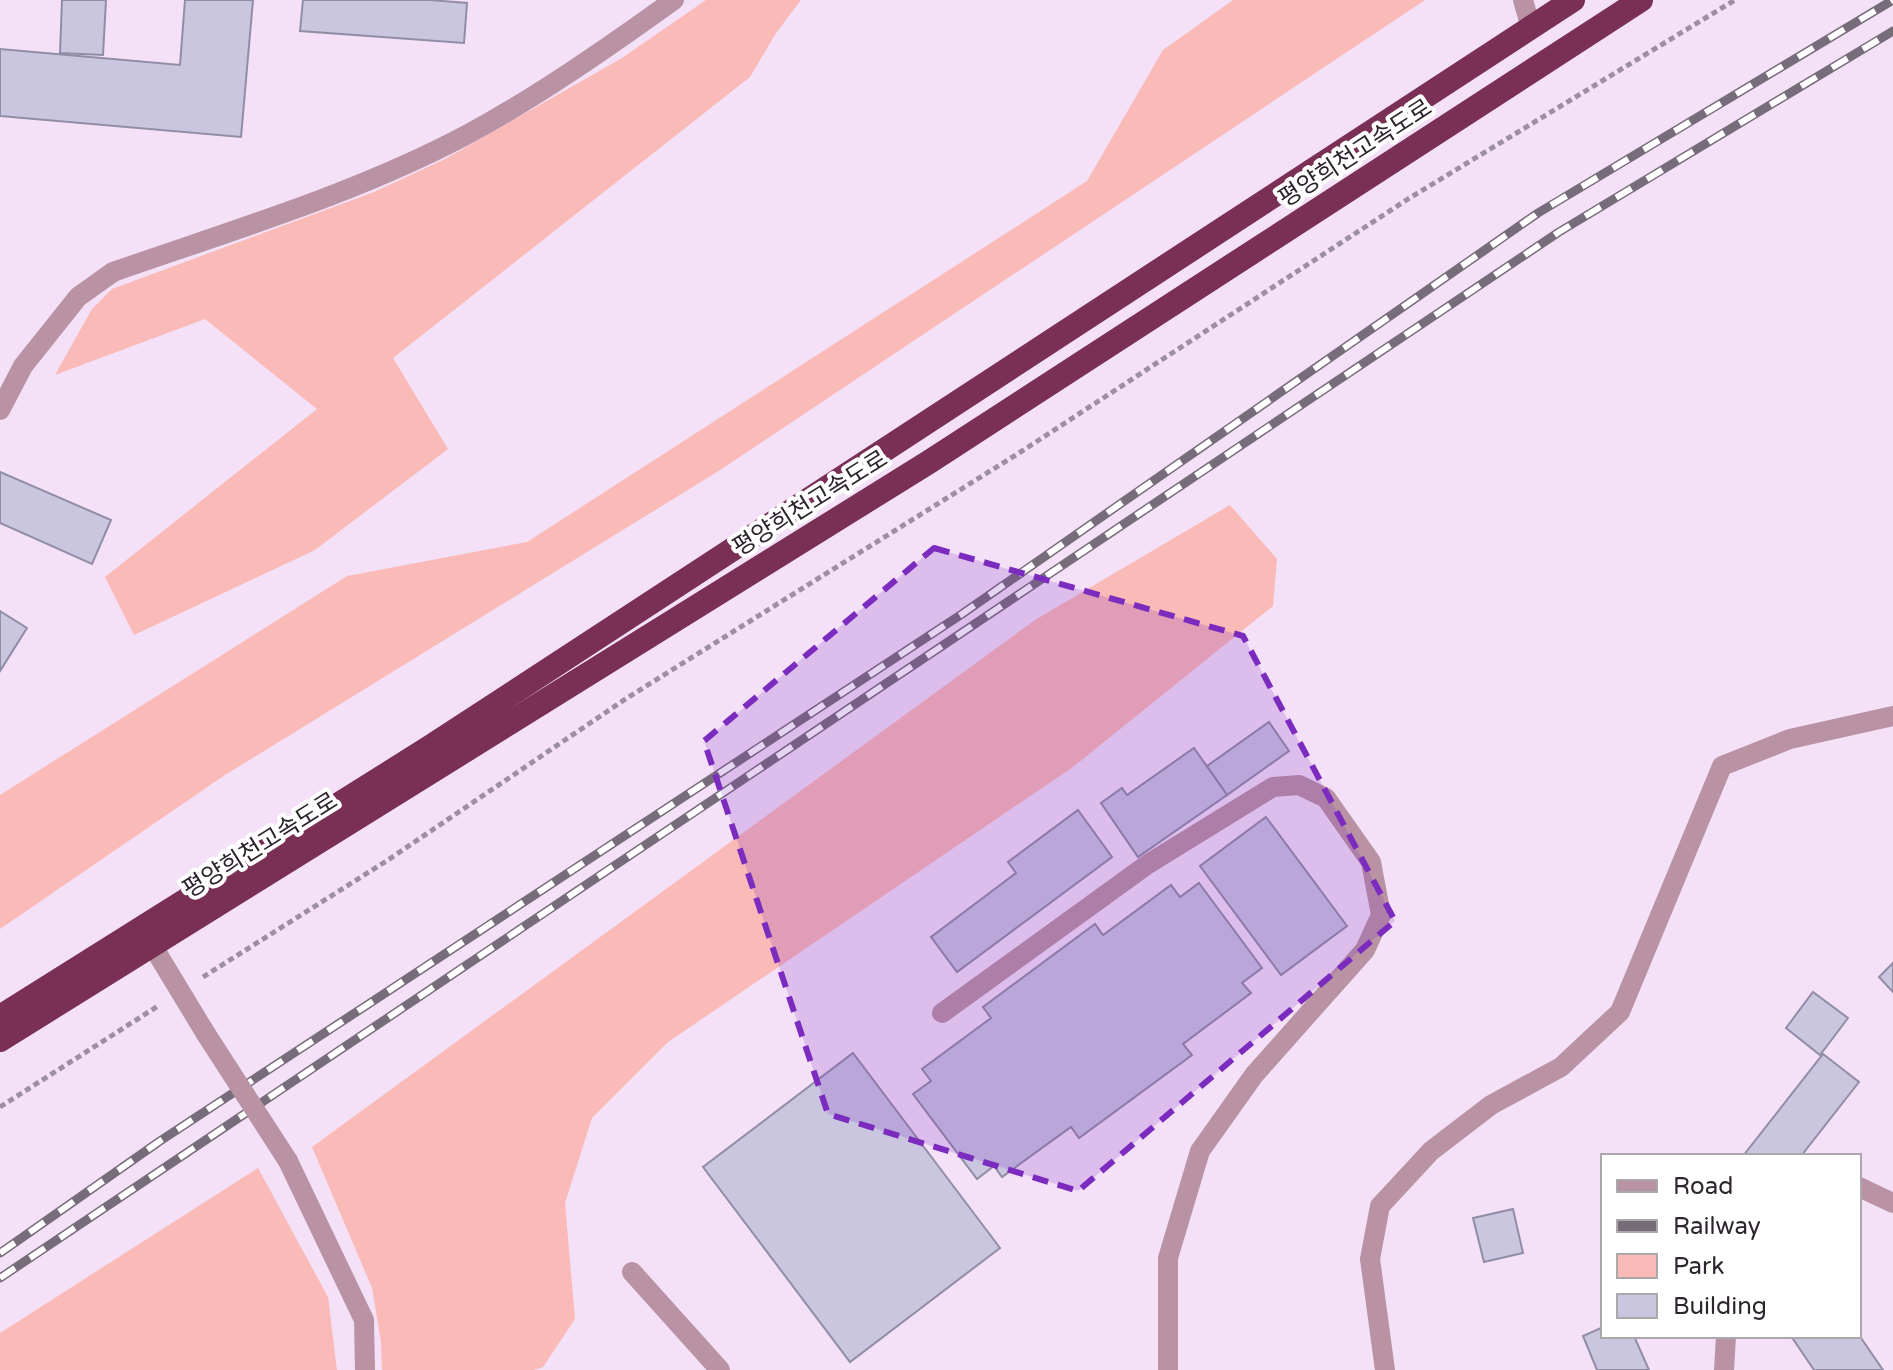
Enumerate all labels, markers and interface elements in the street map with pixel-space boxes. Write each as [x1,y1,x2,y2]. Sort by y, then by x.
street label: 평양희천고속도로 [1273,93,1437,214]
street label: 평양희천고속도로 [728,444,893,563]
street label: 평양희천고속도로 [178,786,343,905]
legend [1601,1154,1861,1338]
text: Road [1673,1172,1733,1201]
text: Railway [1673,1212,1761,1241]
text: Park [1673,1252,1724,1281]
text: Building [1673,1292,1767,1321]

